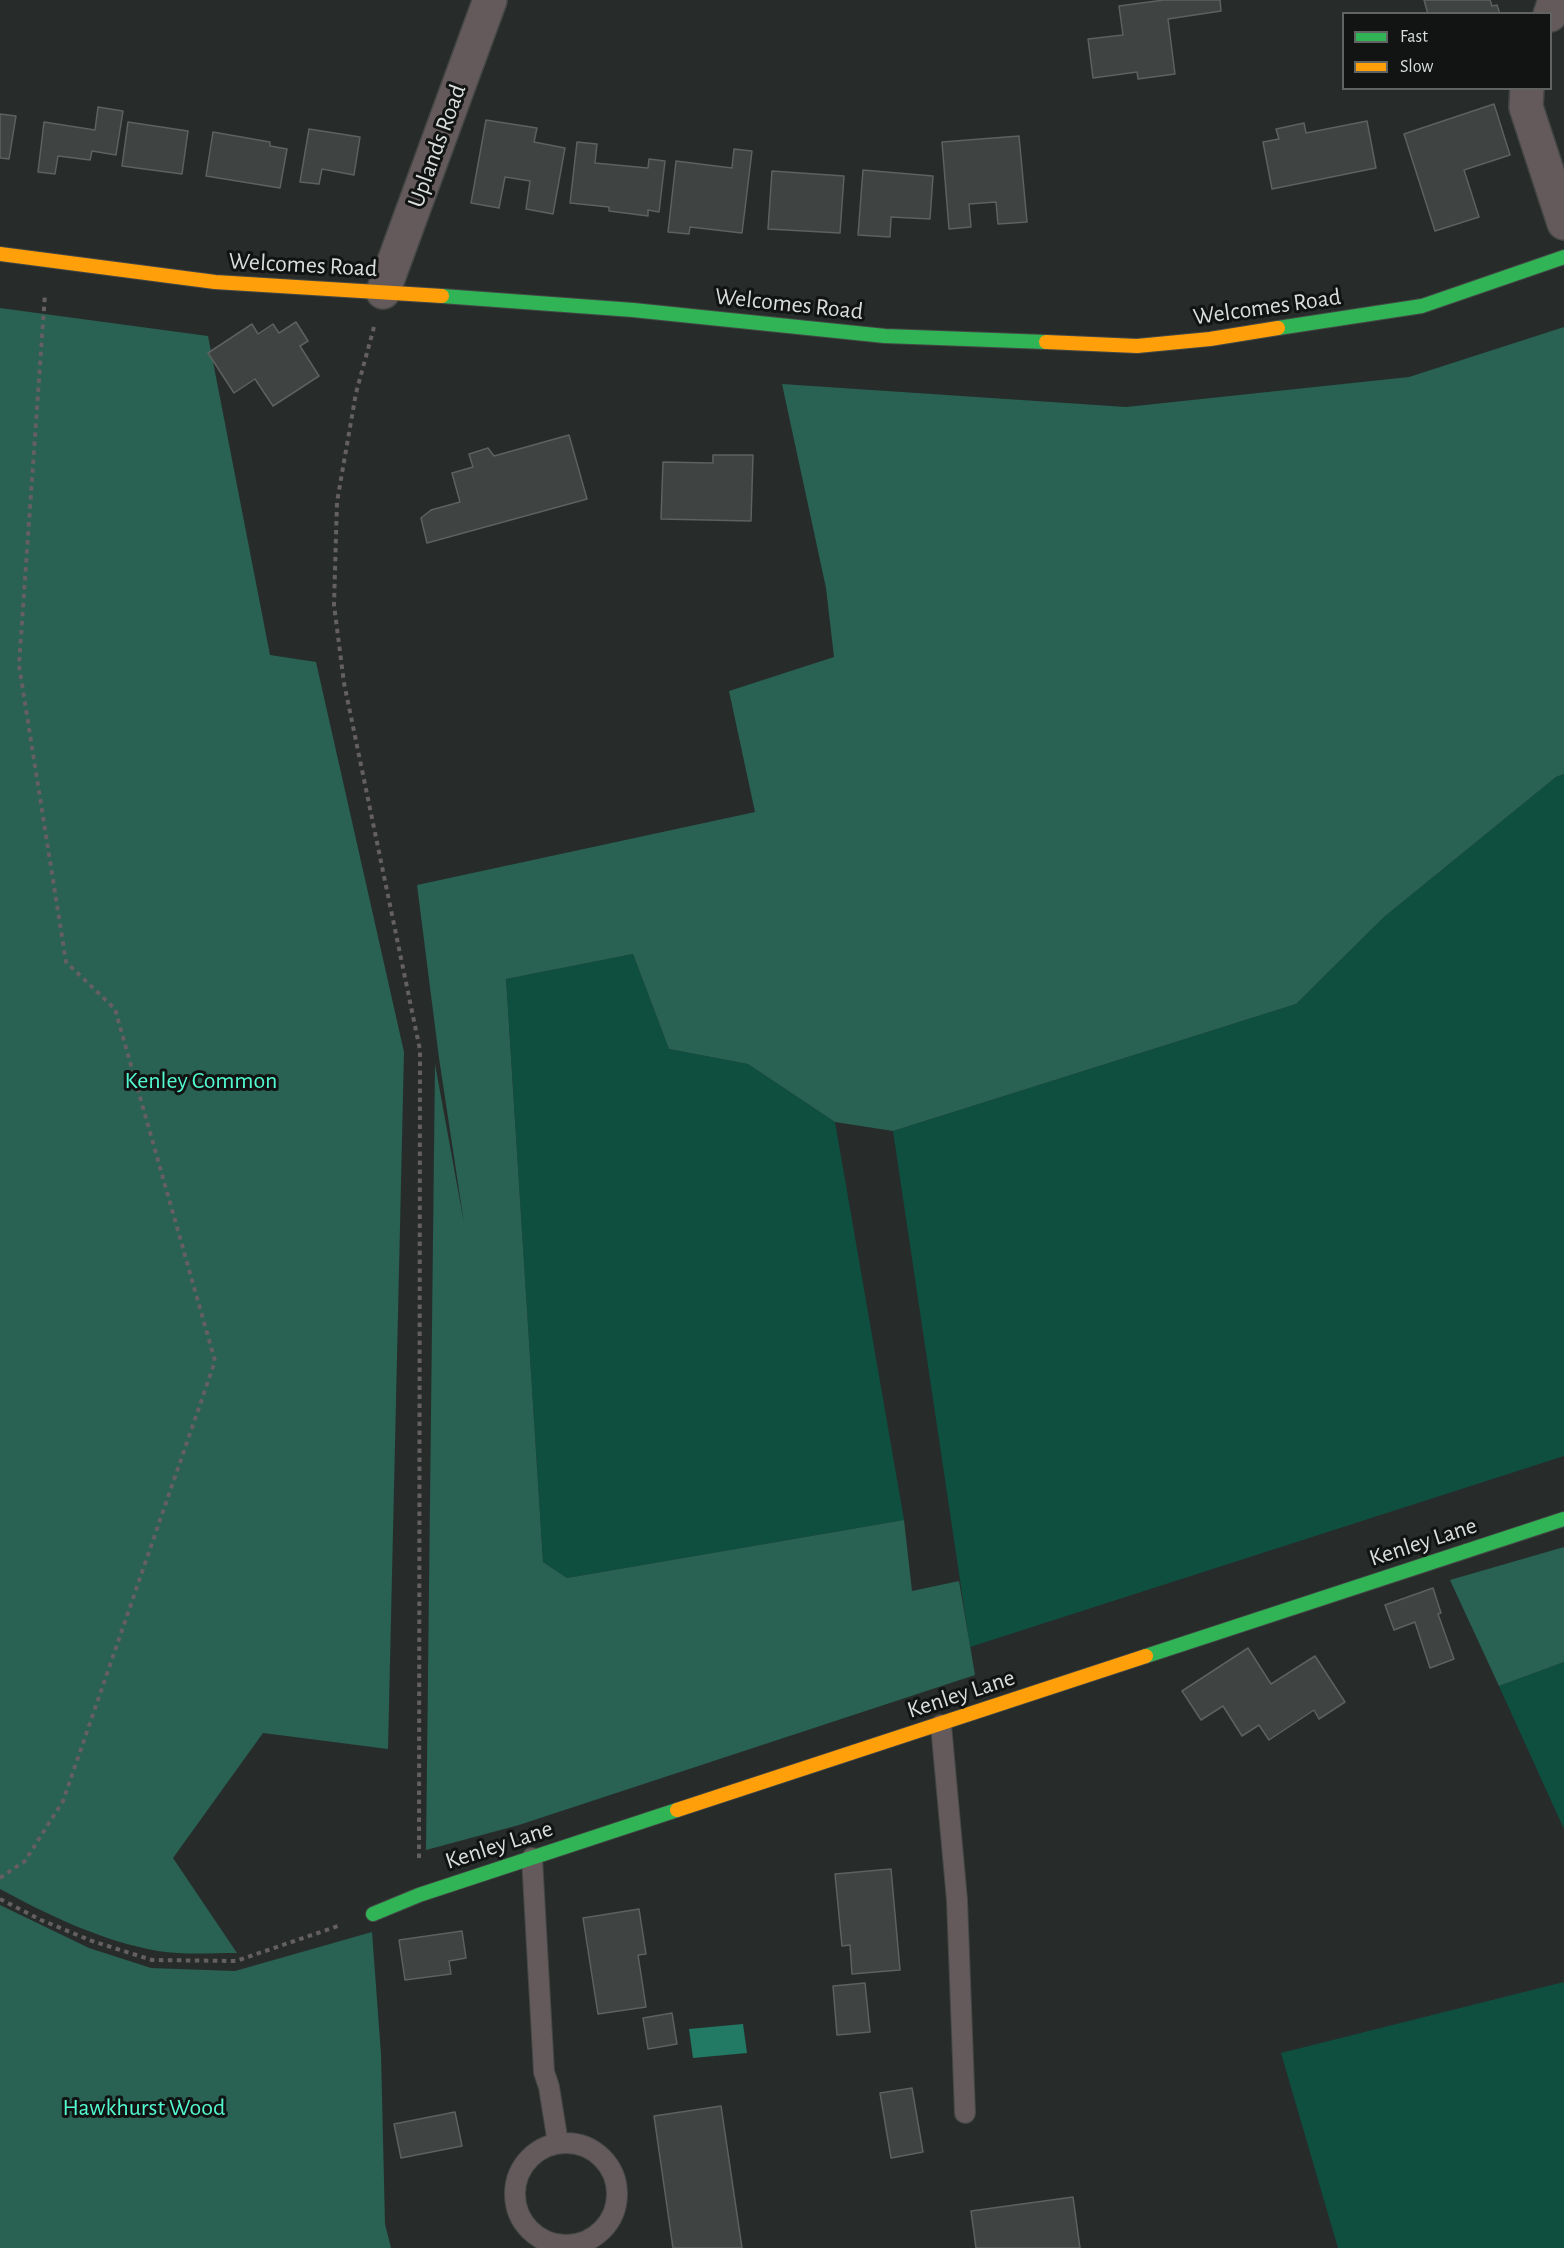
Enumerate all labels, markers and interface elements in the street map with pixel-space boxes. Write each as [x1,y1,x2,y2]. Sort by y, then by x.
legend [1342,12,1552,90]
text: Fast [1400,28,1428,46]
text: Slow [1400,58,1433,76]
street label: Uplands Road [401,80,473,212]
street label: Welcomes Road [228,247,378,283]
street label: Welcomes Road [713,282,865,326]
street label: Welcomes Road [1191,282,1343,332]
park label: Kenley Common [125,1067,277,1095]
street label: Kenley Lane [1366,1511,1480,1573]
street label: Kenley Lane [904,1663,1018,1725]
street label: Kenley Lane [442,1814,556,1876]
park label: Hawkhurst Wood [63,2094,225,2122]

